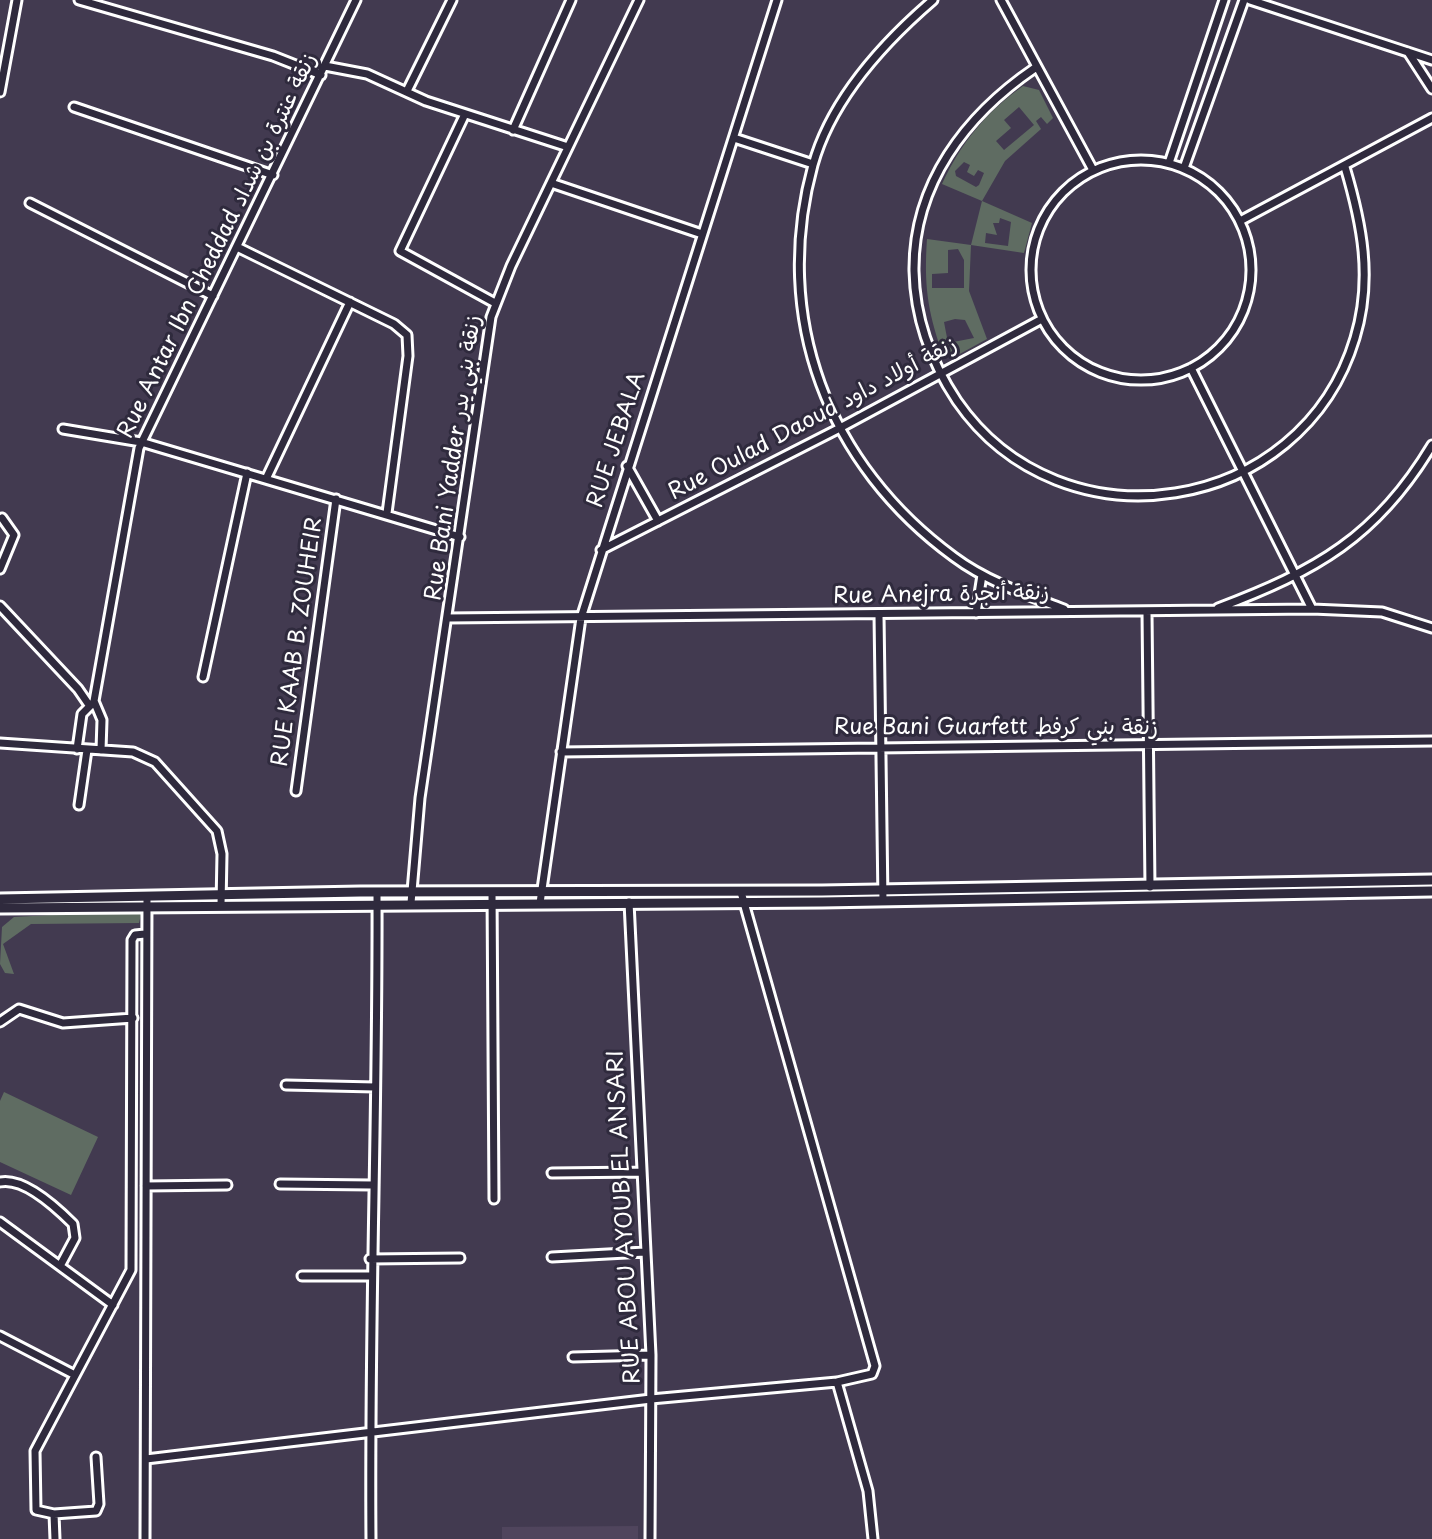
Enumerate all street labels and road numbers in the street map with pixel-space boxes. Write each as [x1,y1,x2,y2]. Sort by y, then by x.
street label: Rue Antar Ibn Cheddad زنقة عنترة بن شداد [113,49,323,443]
street label: Rue Bani Yadder زنقة بني يدر [421,314,487,602]
street label: Rue Oulad Daoud زنقة أولاد داود [664,332,962,506]
street label: RUE JEBALA [583,369,651,511]
street label: RUE KAAB B. ZOUHEIR [267,516,329,768]
street label: Rue Anejra زنقة أنجرة [833,580,1049,610]
street label: Rue Bani Guarfett زنقة بني كرفط [834,715,1158,741]
street label: RUE ABOU AYOUB EL ANSARI [603,1049,647,1385]

